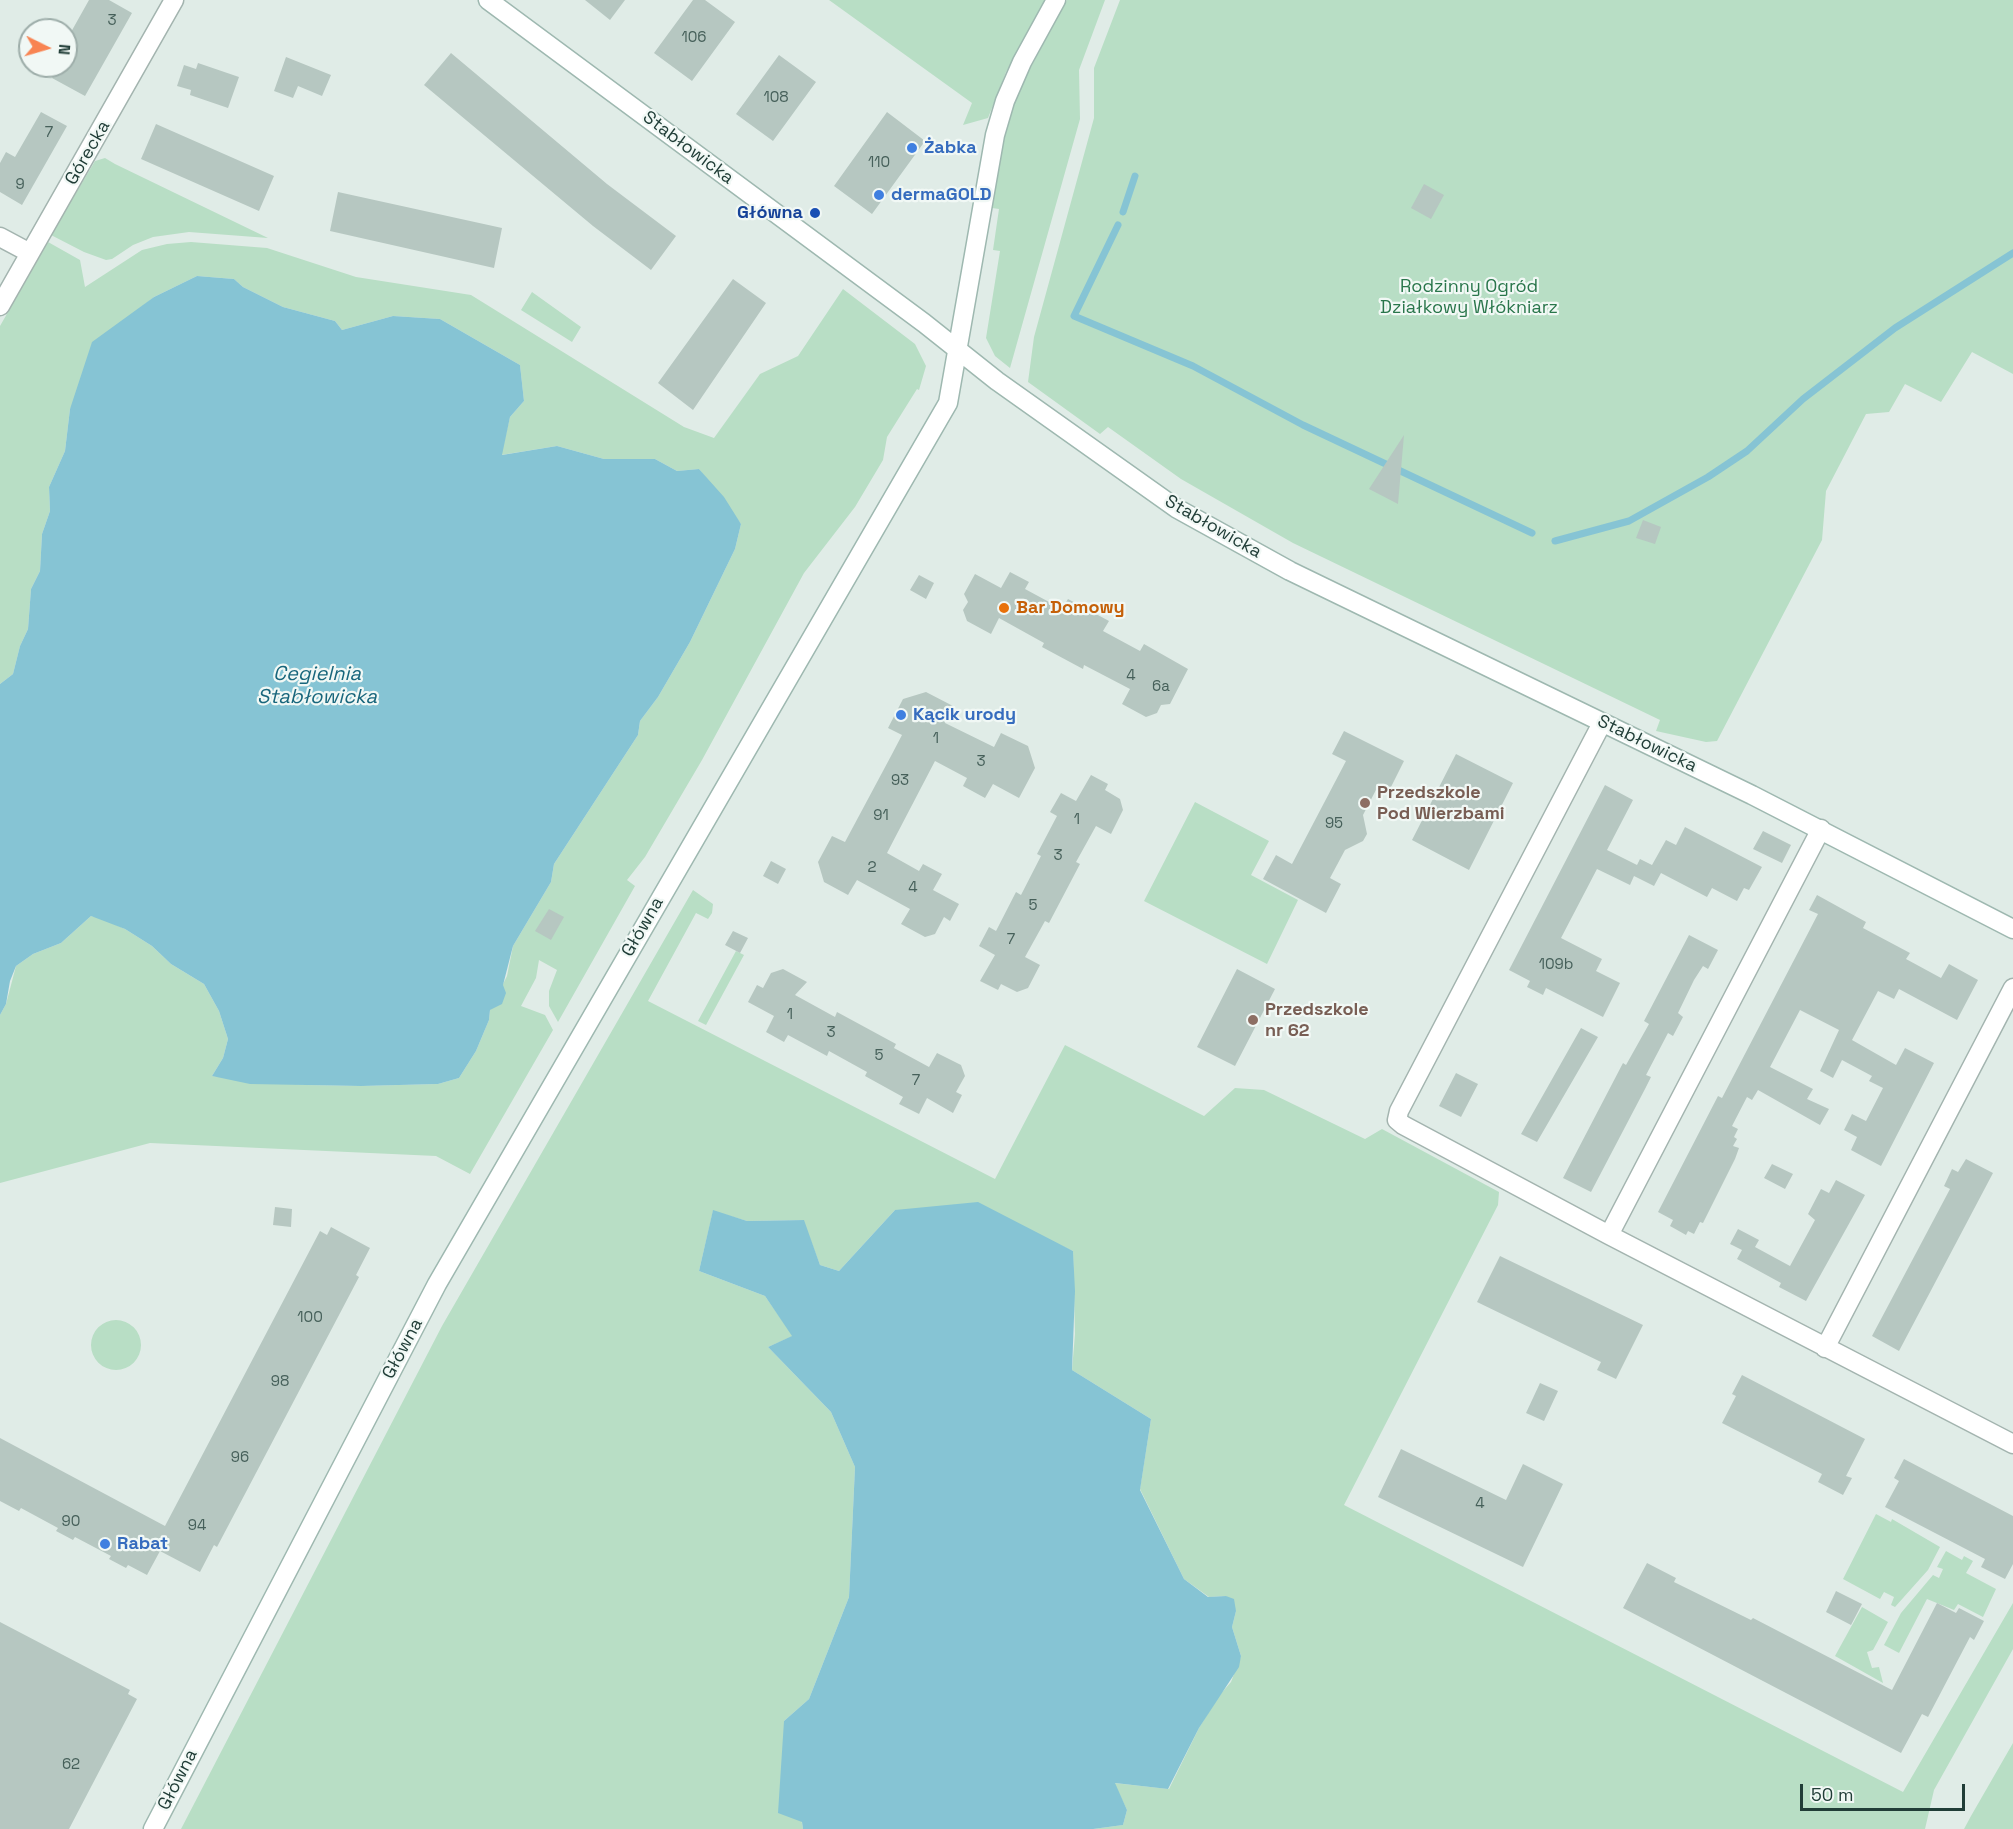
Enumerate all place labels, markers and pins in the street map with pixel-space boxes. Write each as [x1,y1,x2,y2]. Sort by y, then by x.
place label: Żabka [924,137,977,159]
marker: Żabka [905,141,919,155]
place label: dermaGOLD [891,184,992,206]
marker: dermaGOLD [872,188,886,202]
place label: Główna [737,202,803,224]
marker: Główna [808,206,822,220]
place label: Bar Domowy [1016,597,1125,619]
marker: Bar Domowy [997,601,1011,615]
place label: Kącik urody [913,704,1016,726]
marker: Kącik urody [894,708,908,722]
place label: Przedszkole Pod Wierzbami [1377,782,1505,824]
marker: Przedszkole Pod Wierzbami [1358,796,1372,810]
place label: Przedszkole nr 62 [1265,999,1369,1042]
marker: Przedszkole nr 62 [1246,1013,1260,1027]
place label: Rabat [117,1533,168,1555]
marker: Rabat [98,1537,112,1551]

